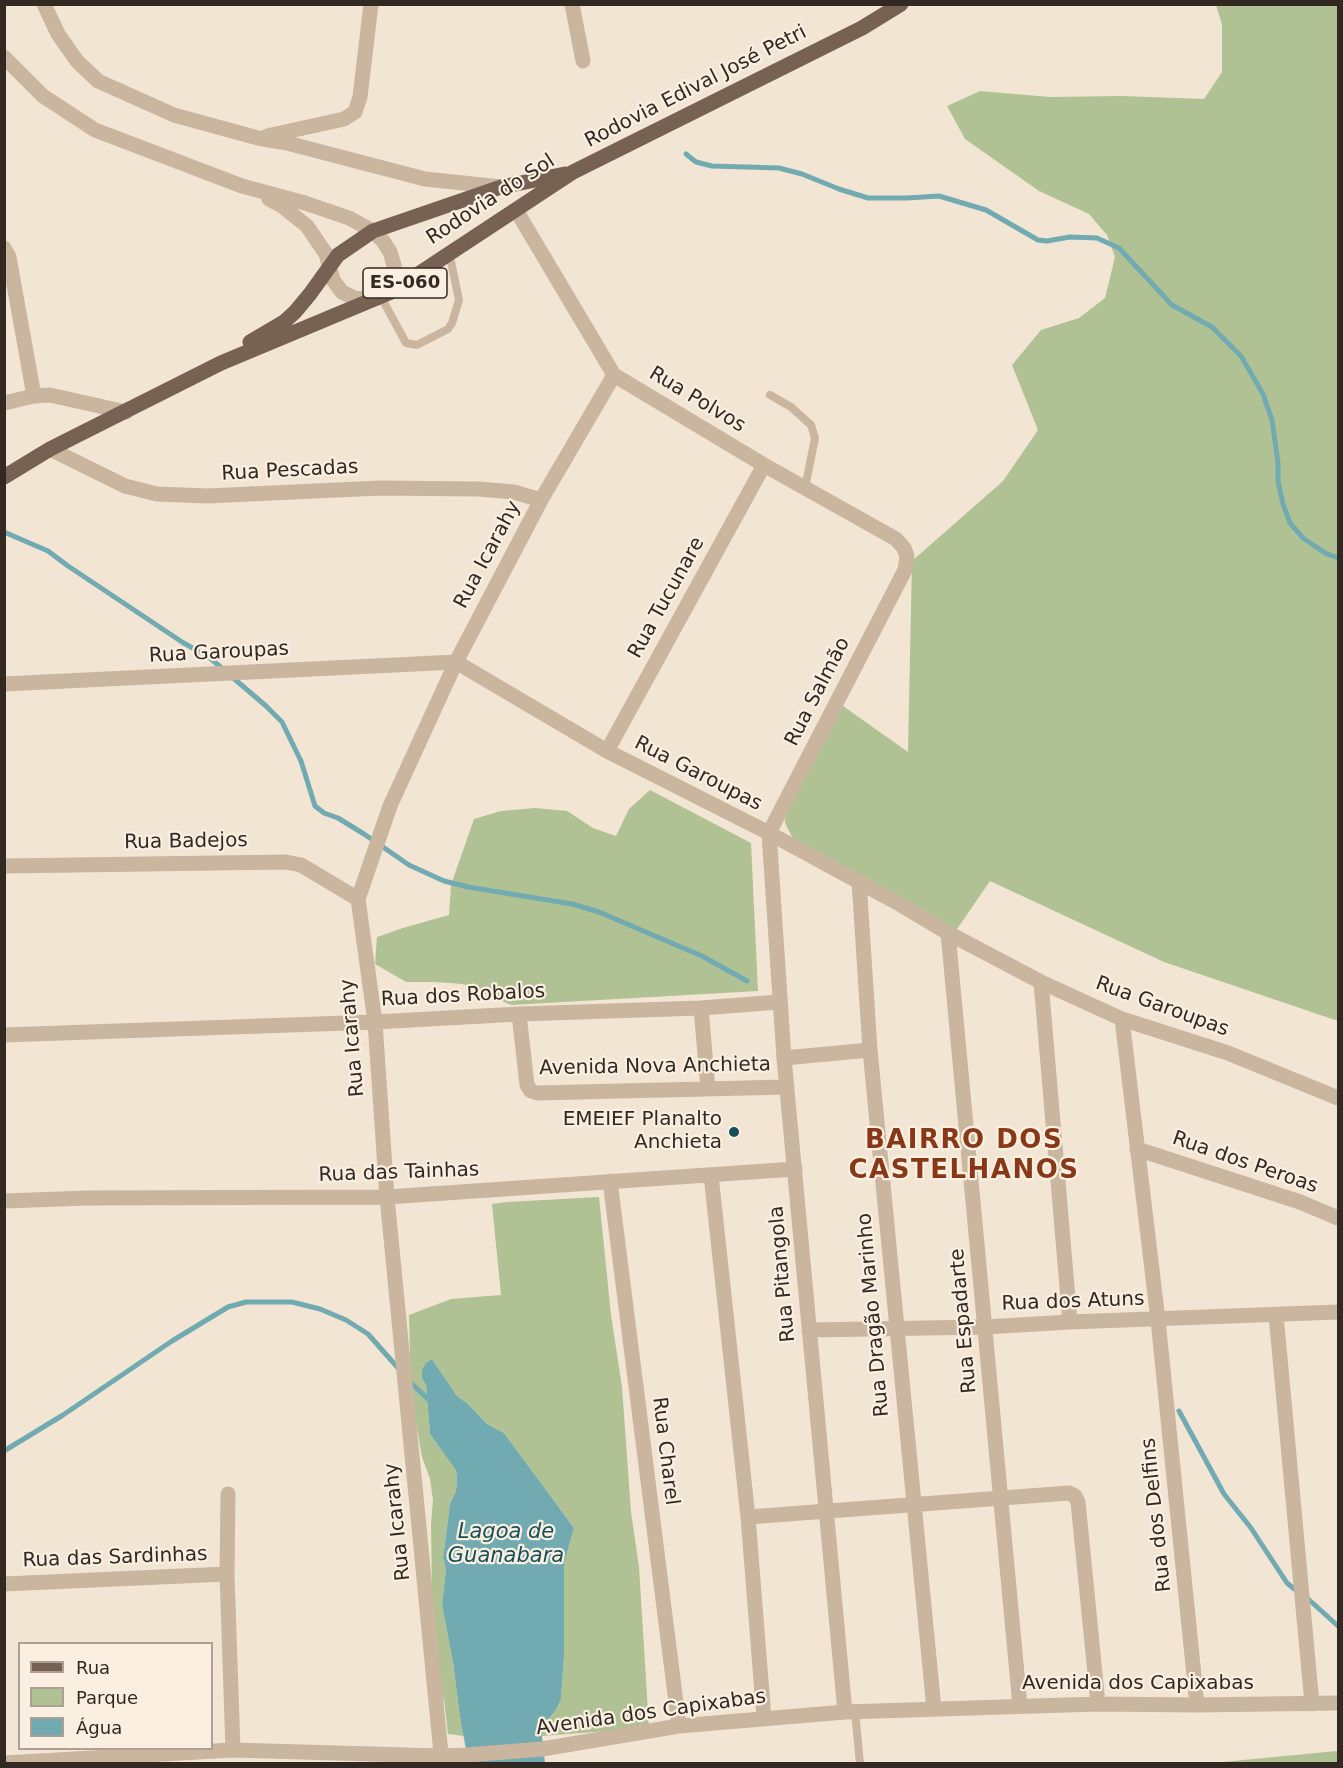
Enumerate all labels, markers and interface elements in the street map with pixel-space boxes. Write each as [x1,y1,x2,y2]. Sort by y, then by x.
street label: Rodovia Edival José Petri [581,21,811,153]
street label: Rodovia do Sol [422,150,560,250]
road number: ES-060 [363,268,447,298]
street label: Rua Polvos [645,362,749,438]
street label: Rua Pescadas [221,455,359,487]
street label: Rua Icarahy [450,497,526,613]
street label: Rua Tucunare [624,533,710,663]
street label: Rua Salmão [780,634,856,750]
street label: Rua Garoupas [148,637,290,669]
street label: Rua Garoupas [630,732,766,816]
street label: Rua Badejos [124,829,248,855]
street label: Rua Garoupas [1092,972,1232,1042]
street label: Rua Icarahy [336,978,370,1098]
street label: Rua dos Robalos [380,980,546,1012]
street label: Avenida Nova Anchieta [539,1053,771,1081]
place label: EMEIEF Planalto Anchieta [563,1108,722,1155]
marker: EMEIEF Planalto Anchieta [727,1125,741,1139]
district label: BAIRRO DOS CASTELHANOS [849,1125,1079,1186]
street label: Rua dos Peroas [1169,1127,1321,1199]
street label: Rua das Tainhas [318,1158,480,1188]
street label: Rua Pitangola [765,1205,801,1343]
street label: Rua Dragão Marinho [853,1212,895,1418]
street label: Rua Espadarte [946,1247,982,1395]
street label: Rua dos Atuns [1001,1288,1145,1316]
street label: Rua Charel [646,1396,684,1506]
street label: Rua dos Delfins [1137,1437,1177,1593]
street label: Rua Icarahy [380,1462,416,1582]
water label: Lagoa de Guanabara [448,1520,564,1570]
street label: Rua das Sardinhas [22,1543,208,1573]
legend [18,1642,213,1750]
text: Rua [76,1657,110,1678]
street label: Avenida dos Capixabas [1022,1672,1254,1696]
street label: Avenida dos Capixabas [535,1685,767,1741]
text: Parque [76,1687,138,1708]
text: Água [76,1717,122,1738]

